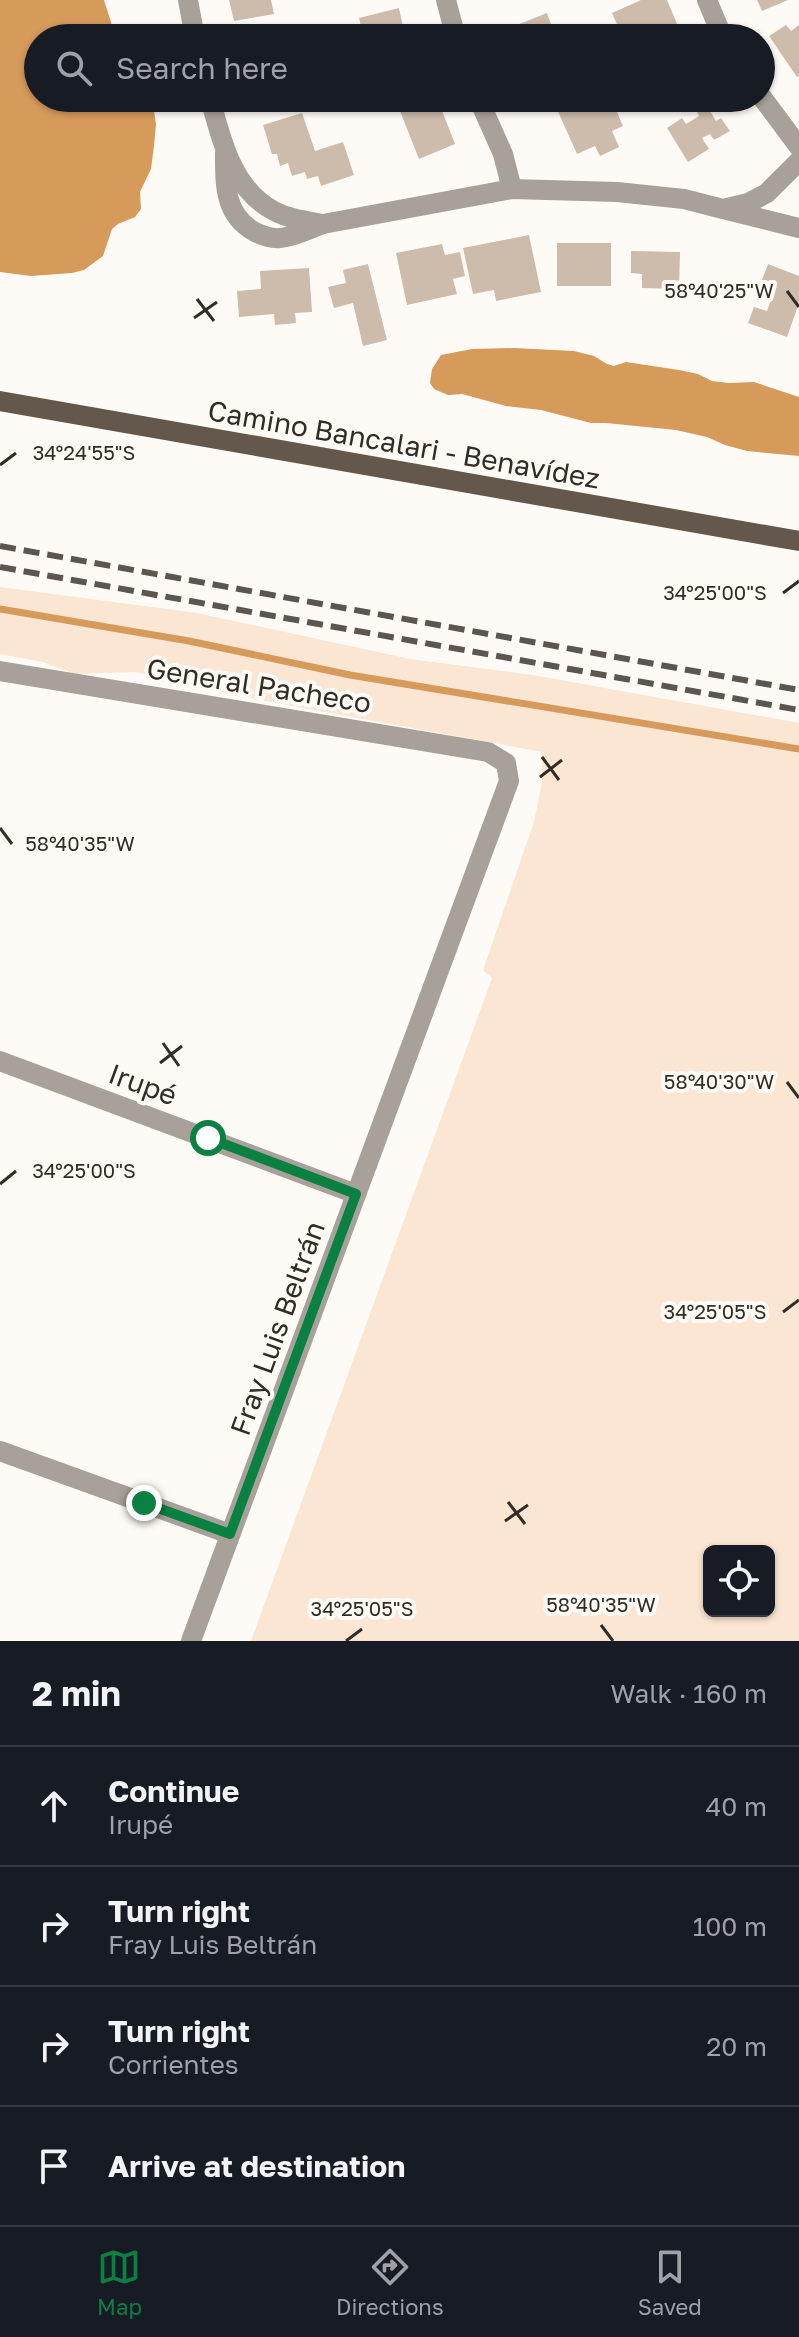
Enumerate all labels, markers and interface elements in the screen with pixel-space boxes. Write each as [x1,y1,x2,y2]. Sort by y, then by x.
search box [24,24,775,112]
icon: search [52,46,96,90]
text: Search here [116,50,288,86]
text: 58°40'25"W [664,278,774,302]
street label: Camino Bancalari - Benavídez [206,393,602,495]
text: 34°24'55"S [33,440,135,464]
text: 34°25'00"S [663,580,767,604]
street label: General Pacheco [145,651,373,719]
text: 58°40'35"W [25,831,135,855]
street label: Irupé [104,1057,182,1111]
text: 58°40'30"W [664,1069,774,1093]
route start [190,1120,226,1156]
text: 34°25'00"S [32,1158,136,1182]
street label: Fray Luis Beltrán [223,1217,331,1439]
text: 34°25'05"S [664,1299,766,1323]
route end [126,1485,162,1521]
map controls [703,1545,775,1617]
button: locate [703,1545,775,1617]
text: 58°40'35"W [546,1592,656,1616]
text: 34°25'05"S [311,1596,413,1620]
text: 2 min [32,1673,121,1713]
text: Walk · 160 m [611,1678,767,1709]
text: Continue [108,1773,239,1809]
icon: ahead [32,1784,76,1828]
text: 40 m [706,1791,767,1822]
text: Irupé [108,1809,173,1840]
text: Turn right [108,1893,250,1929]
icon: right [32,1904,76,1948]
text: 100 m [693,1911,767,1942]
text: Fray Luis Beltrán [108,1929,317,1960]
text: Turn right [108,2013,250,2049]
icon: right [32,2024,76,2068]
text: 20 m [706,2031,767,2062]
text: Corrientes [108,2049,239,2080]
icon: arrive [32,2144,76,2188]
text: Arrive at destination [108,2148,405,2184]
tab: Map [97,2245,142,2320]
tab: Directions [336,2245,444,2320]
tab: Saved [638,2245,702,2320]

